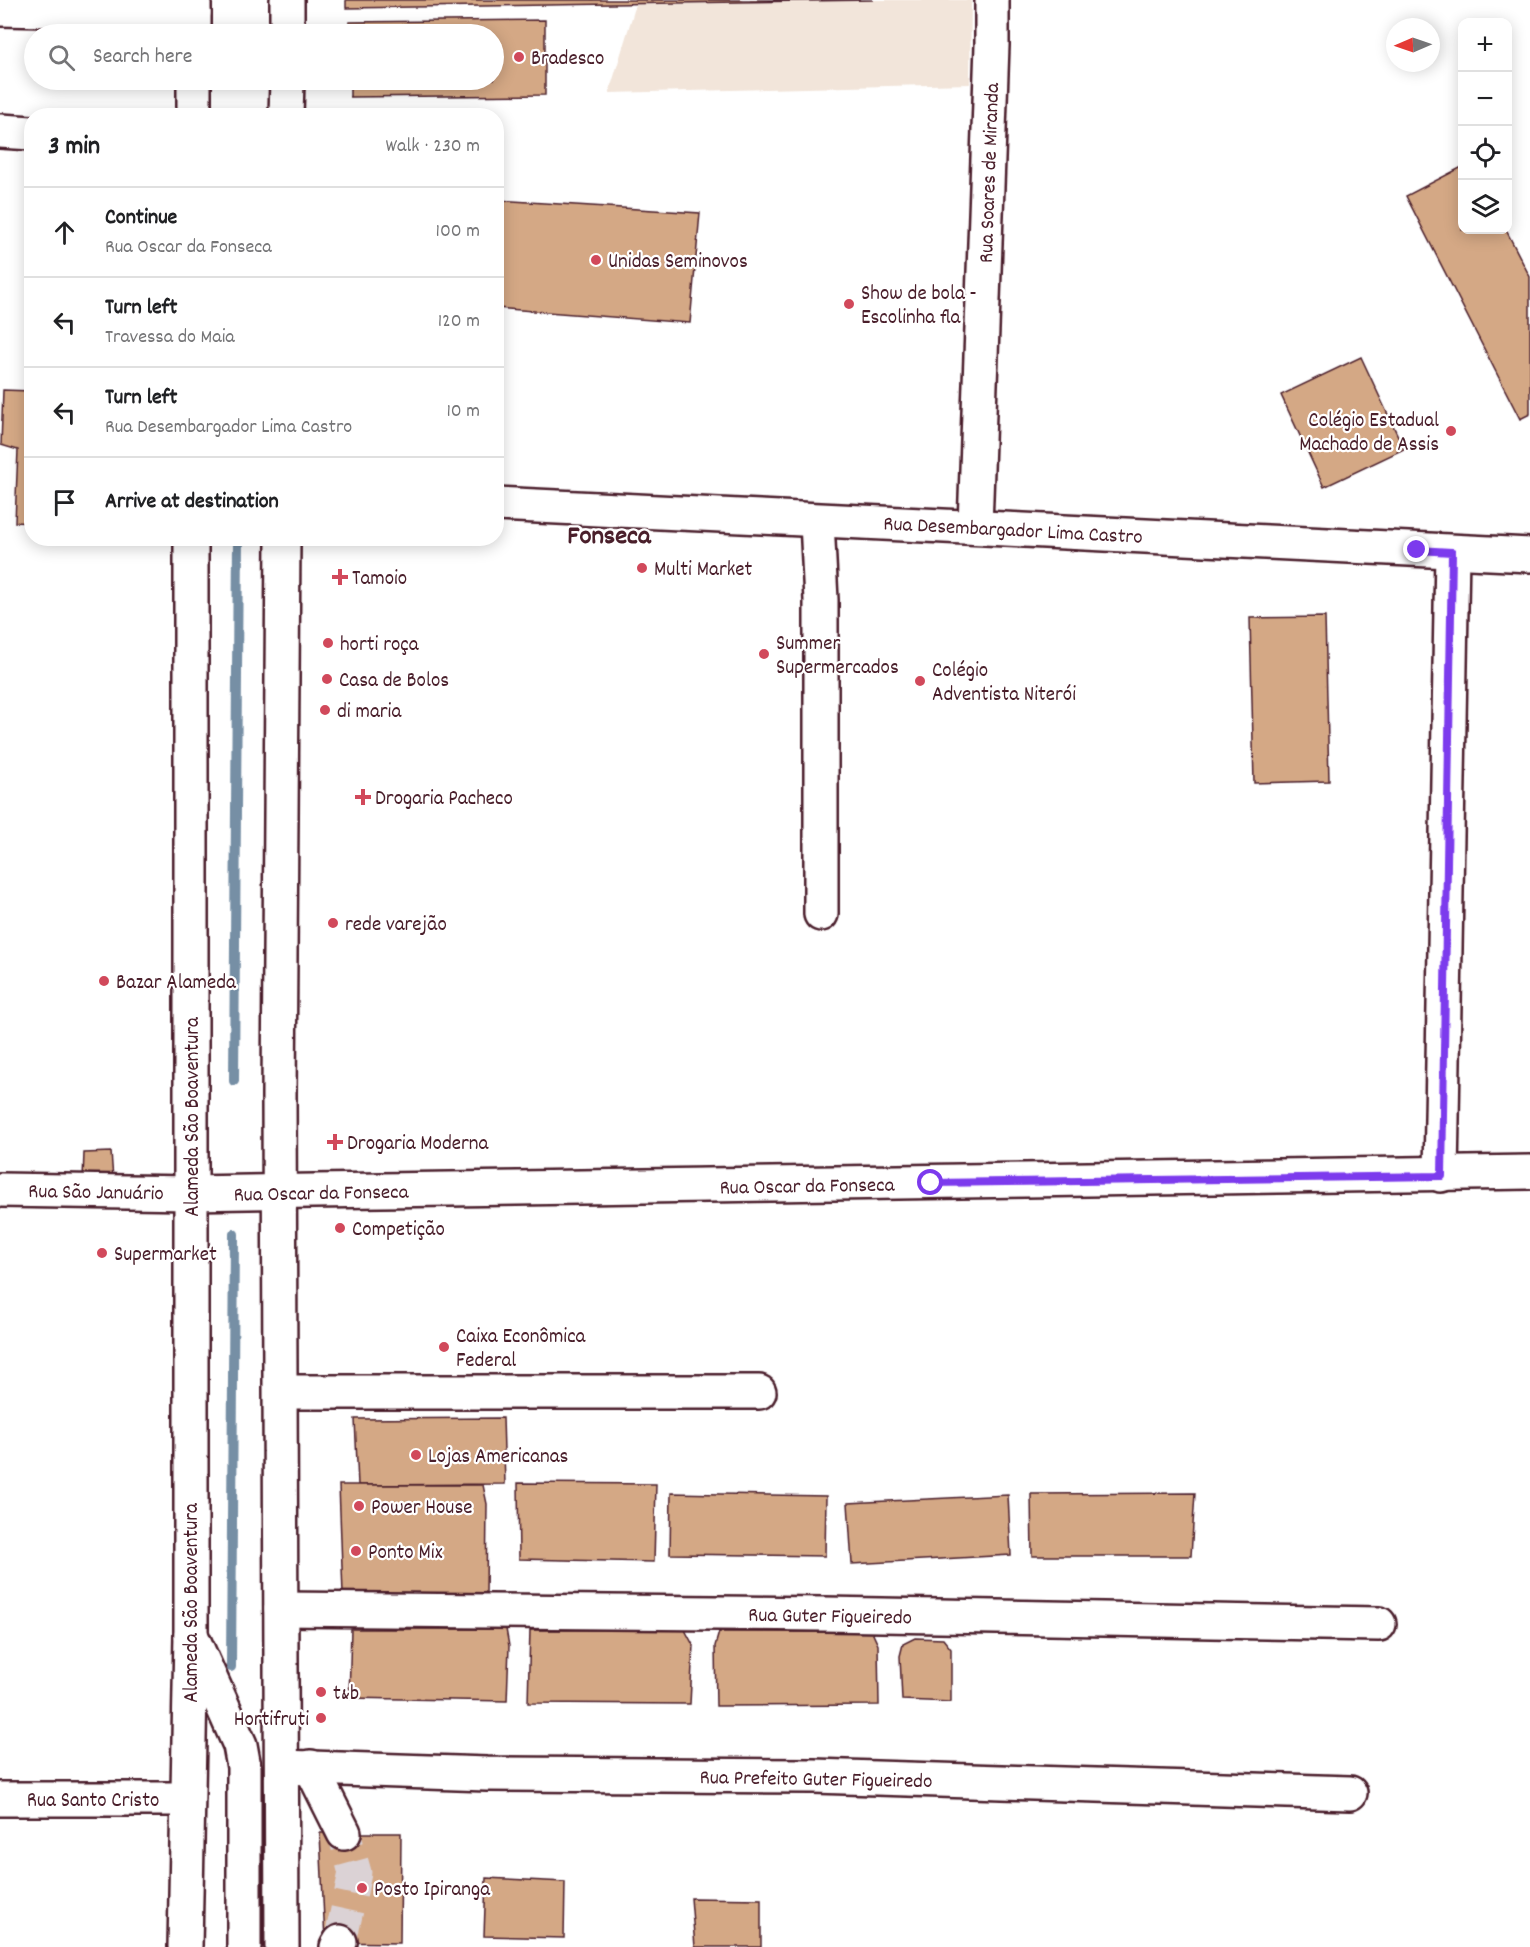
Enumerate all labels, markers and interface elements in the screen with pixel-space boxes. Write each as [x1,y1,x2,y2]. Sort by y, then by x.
north arrow [1386,18,1440,72]
map controls [1458,18,1512,234]
button: + [1458,18,1512,72]
search box [24,24,504,90]
icon: search [45,41,78,74]
text: Search here [93,42,192,73]
place label: Bradesco [531,45,604,75]
marker: Bradesco [512,50,526,64]
button: − [1458,72,1512,126]
street label: Rua Soares de Miranda [973,81,1009,264]
button: locate [1458,126,1512,180]
text: 3 min [48,129,100,166]
text: Walk · 230 m [386,133,480,161]
button: layers [1458,180,1512,234]
text: Continue [105,203,177,234]
icon: ahead [48,216,81,249]
text: 100 m [436,218,480,246]
text: Rua Oscar da Fonseca [105,234,272,262]
place label: Unidas Seminovos [608,248,748,278]
marker: Unidas Seminovos [589,253,603,267]
place label: Show de bola - Escolinha fla [861,280,977,334]
text: Turn left [105,293,177,324]
marker: Show de bola - Escolinha fla [842,297,856,311]
icon: left [48,306,81,339]
text: 120 m [438,308,480,336]
text: Travessa do Maia [105,324,235,352]
text: Turn left [105,383,177,414]
icon: left [48,396,81,429]
text: 10 m [446,398,480,426]
place label: Colégio Estadual Machado de Assis [1299,407,1439,461]
text: Rua Desembargador Lima Castro [105,414,352,442]
marker: Colégio Estadual Machado de Assis [1444,424,1458,438]
icon: arrive [48,486,81,519]
text: Arrive at destination [105,487,279,518]
street label: Rua Desembargador Lima Castro [882,510,1143,554]
district label: Fonseca [567,518,652,557]
route end [1403,536,1429,562]
place label: Multi Market [654,556,753,586]
marker: Multi Market [635,561,649,575]
place label: Tamoio [352,565,407,595]
marker: Tamoio [333,570,347,584]
place label: Summer Supermercados [776,630,899,684]
place label: horti roça [340,631,420,661]
marker: horti roça [321,636,335,650]
marker: Summer Supermercados [757,647,771,661]
place label: Colégio Adventista Niterói [932,657,1076,711]
place label: Casa de Bolos [339,667,449,697]
marker: Casa de Bolos [320,672,334,686]
marker: Colégio Adventista Niterói [913,674,927,688]
place label: di maria [337,698,402,728]
marker: di maria [318,703,332,717]
place label: Drogaria Pacheco [375,785,513,815]
marker: Drogaria Pacheco [356,790,370,804]
place label: rede varejão [345,911,447,941]
marker: rede varejão [326,916,340,930]
place label: Bazar Alameda [116,969,237,999]
marker: Bazar Alameda [97,974,111,988]
street label: Alameda São Boaventura [179,1016,209,1217]
place label: Drogaria Moderna [347,1130,490,1160]
marker: Drogaria Moderna [328,1135,342,1149]
route start [917,1169,943,1195]
street label: Rua Oscar da Fonseca [719,1171,896,1205]
street label: Rua São Januário [28,1178,164,1210]
street label: Rua Oscar da Fonseca [233,1178,410,1212]
place label: Competição [352,1216,445,1246]
marker: Competição [333,1221,347,1235]
place label: Supermarket [114,1241,217,1271]
marker: Supermarket [95,1246,109,1260]
place label: Caixa Econômica Federal [456,1323,587,1377]
marker: Caixa Econômica Federal [437,1340,451,1354]
place label: Lojas Americanas [428,1443,568,1473]
marker: Lojas Americanas [409,1448,423,1462]
place label: Power House [371,1494,472,1524]
marker: Power House [352,1499,366,1513]
street label: Alameda São Boaventura [178,1502,208,1703]
place label: Ponto Mix [368,1539,443,1569]
marker: Ponto Mix [349,1544,363,1558]
street label: Rua Guter Figueiredo [748,1602,912,1634]
place label: t&b [333,1680,359,1710]
marker: t&b [314,1685,328,1699]
place label: Hortifruti [234,1706,309,1736]
marker: Hortifruti [314,1711,328,1725]
street label: Rua Prefeito Guter Figueiredo [699,1764,933,1798]
street label: Rua Santo Cristo [27,1787,159,1817]
place label: Posto Ipiranga [374,1876,491,1906]
marker: Posto Ipiranga [355,1881,369,1895]

